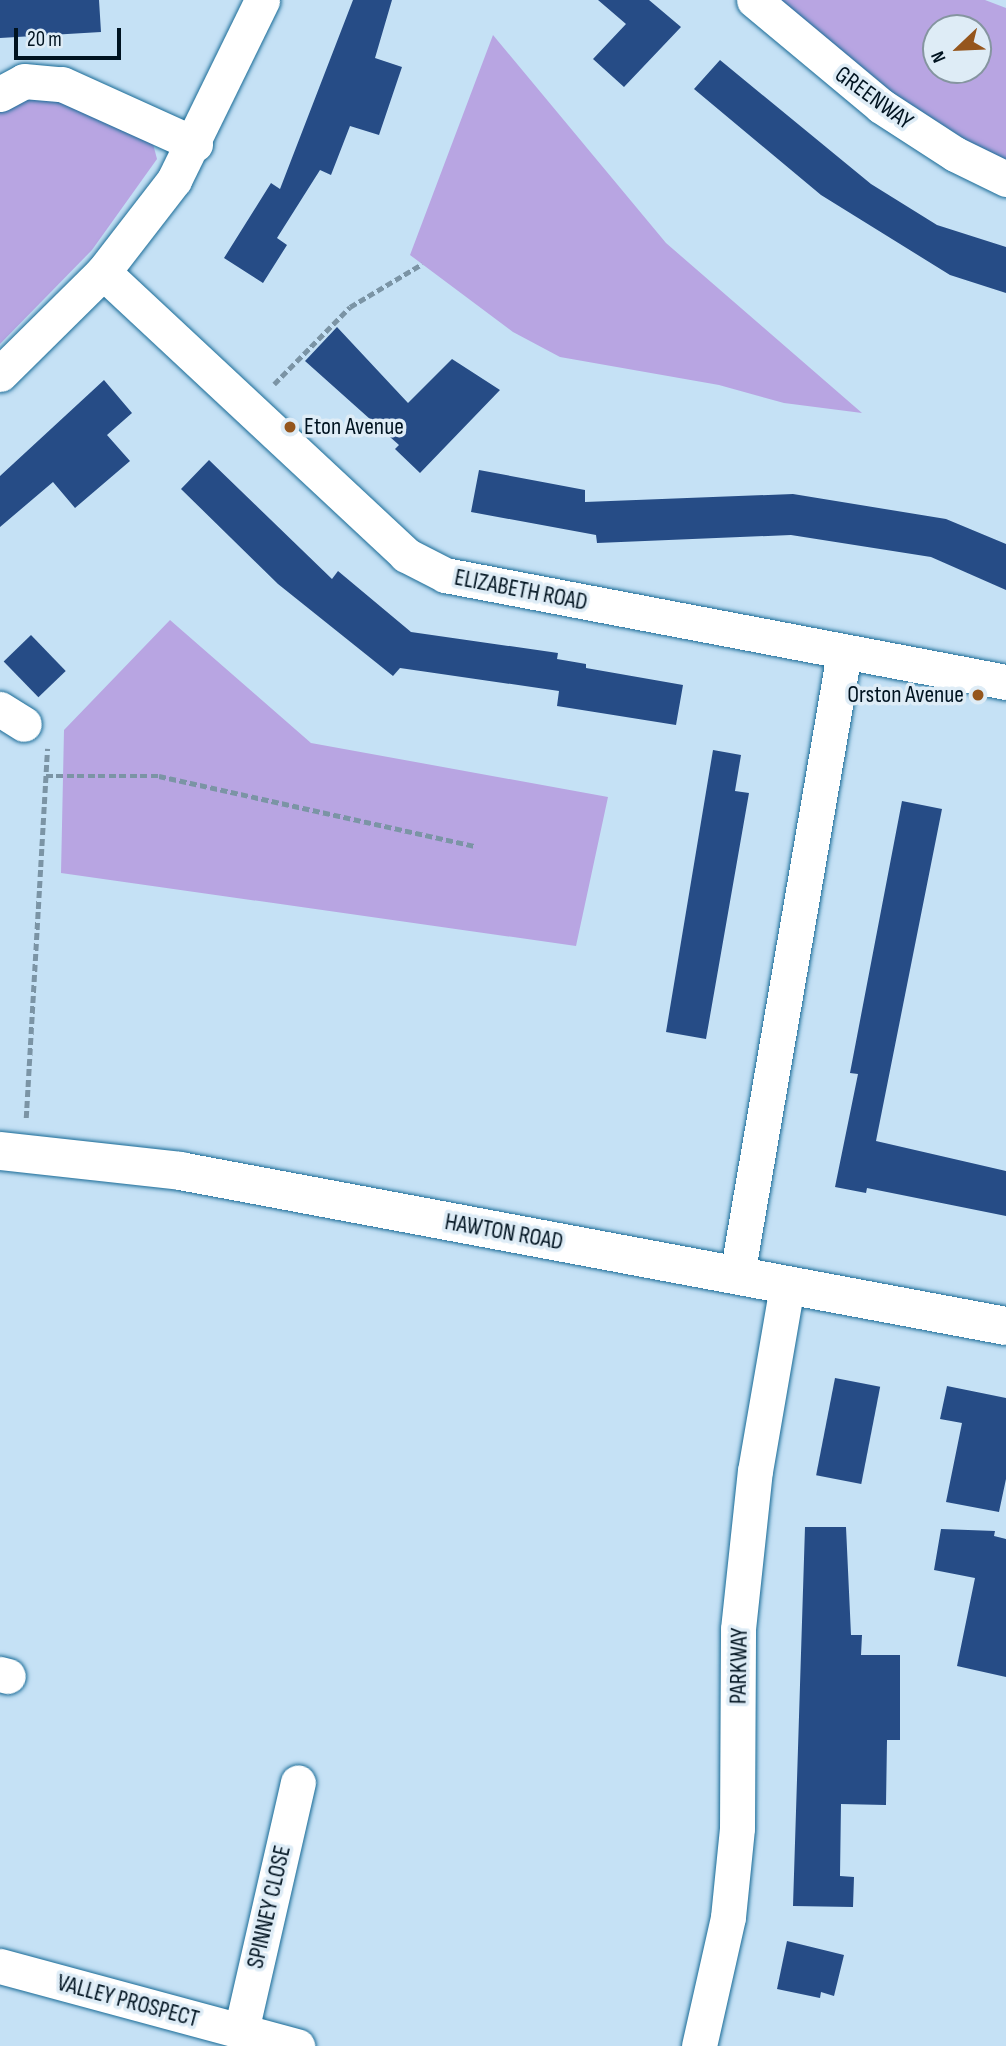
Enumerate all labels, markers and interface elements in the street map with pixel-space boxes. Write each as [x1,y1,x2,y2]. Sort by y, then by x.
scale bar [18,14,124,58]
north arrow [922,14,992,84]
text: 20 m [27,27,62,52]
text: N [926,47,952,66]
street label: GREENWAY [829,60,919,136]
place label: Eton Avenue [304,413,404,441]
marker: Eton Avenue [282,419,298,435]
street label: ELIZABETH ROAD [452,563,590,617]
place label: Orston Avenue [847,681,964,709]
marker: Orston Avenue [970,687,986,703]
street label: HAWTON ROAD [443,1207,565,1257]
street label: PARKWAY [724,1628,754,1704]
street label: SPINNEY CLOSE [241,1843,297,1971]
street label: VALLEY PROSPECT [54,1968,202,2034]

